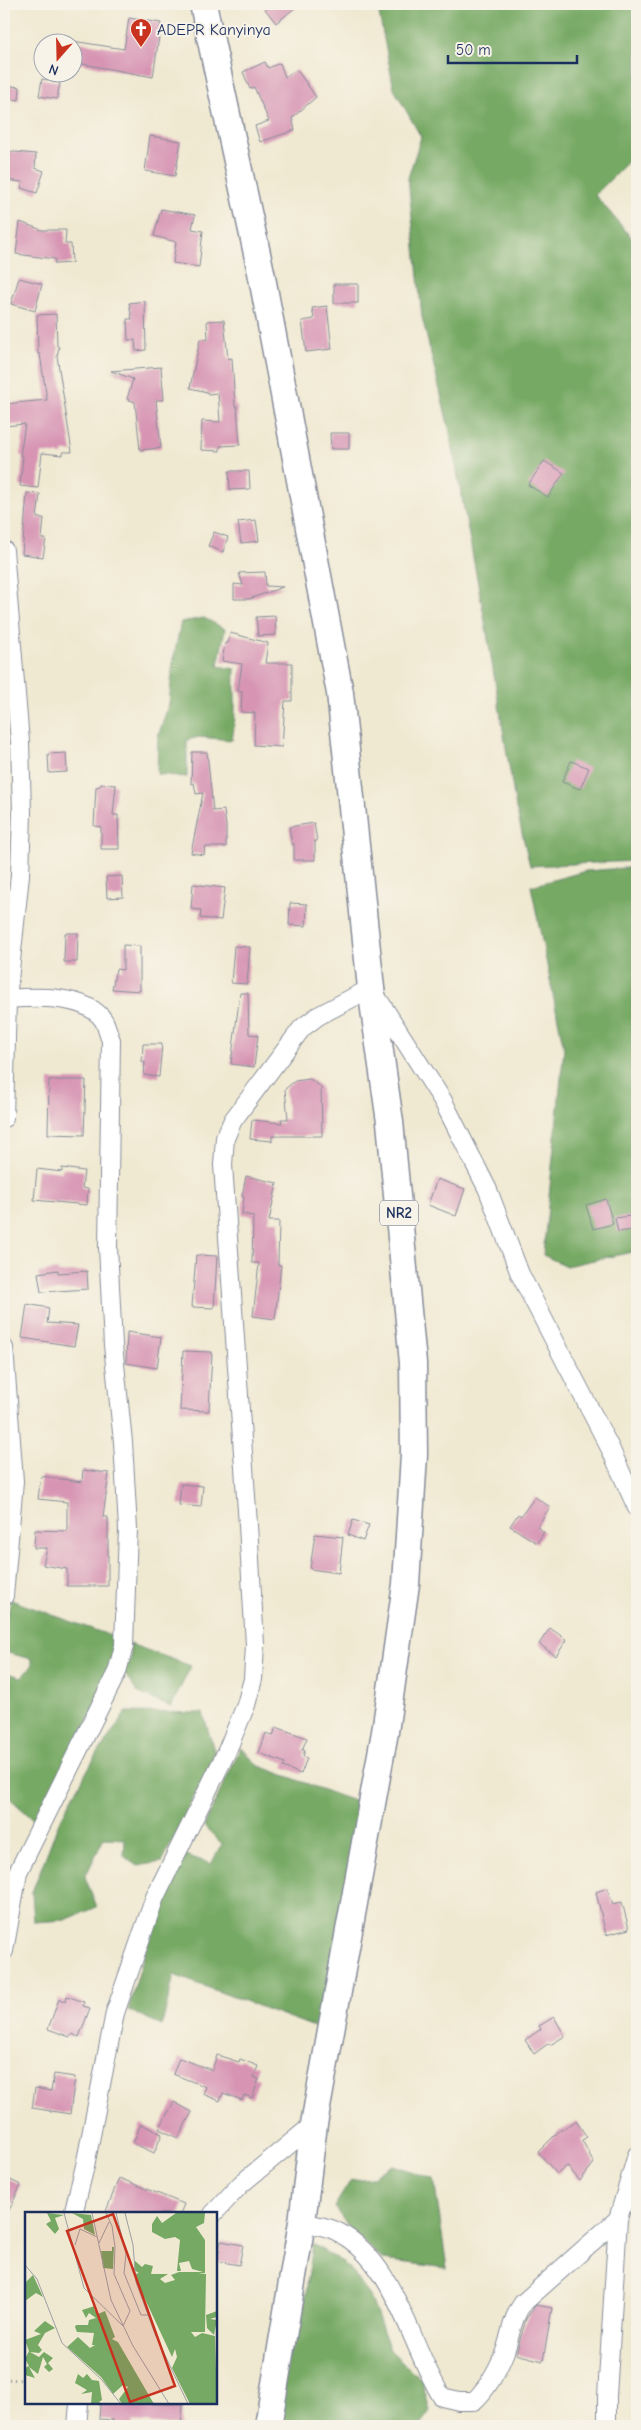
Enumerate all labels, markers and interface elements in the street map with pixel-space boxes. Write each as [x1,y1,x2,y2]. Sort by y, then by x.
church icon: ADEPR Kanyinya [129,17,153,48]
place label: ADEPR Kanyinya [157,21,271,39]
north arrow [32,32,82,82]
scale bar [448,32,577,64]
text: 50 m [456,41,491,59]
text: N [47,60,61,79]
road number: NR2 [380,1200,418,1226]
inset map [25,2212,218,2405]

